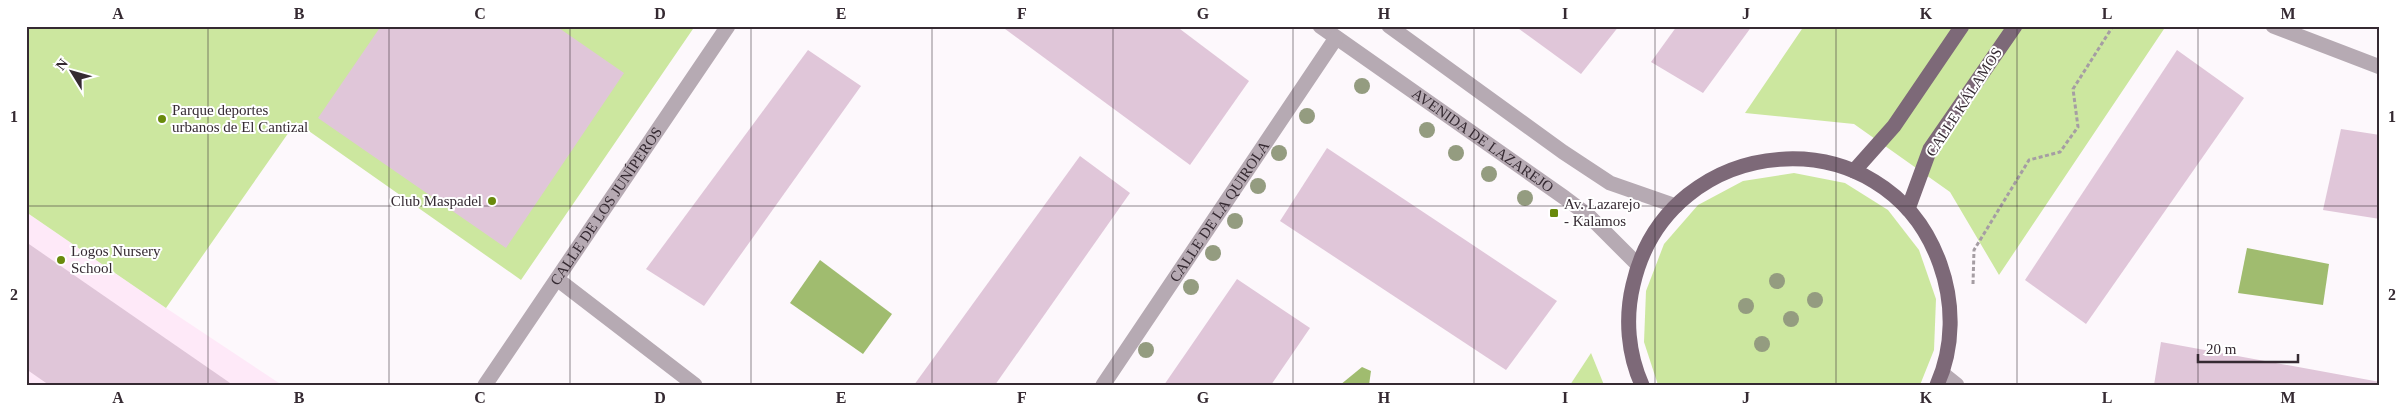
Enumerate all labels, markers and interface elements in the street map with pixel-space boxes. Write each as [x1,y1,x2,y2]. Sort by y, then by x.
text: A [112,5,124,22]
text: B [294,5,305,22]
text: C [474,5,486,22]
text: D [654,5,666,22]
text: E [836,5,846,22]
text: F [1017,5,1027,22]
text: G [1197,5,1210,22]
text: H [1378,5,1391,22]
text: I [1562,5,1568,22]
text: J [1742,5,1750,22]
text: K [1920,5,1933,22]
text: L [2102,5,2112,22]
text: M [2280,5,2296,22]
street label: CALLE KÁLAMOS [1923,45,2005,159]
north arrow [48,48,98,98]
text: N [53,56,71,73]
street label: AVENIDA DE LAZAREJO [1409,85,1557,196]
place label: Parque deportes urbanos de El Cantizal [172,102,308,135]
text: 1 [10,108,18,125]
text: 1 [2388,108,2396,125]
marker: Parque deportes urbanos de El Cantizal [156,113,168,125]
street label: CALLE DE LOS JUNÍPEROS [547,124,665,288]
street label: CALLE DE LA QUIROLA [1166,138,1273,285]
place label: Club Maspadel [391,193,482,209]
marker: Club Maspadel [486,195,498,207]
place label: Av. Lazarejo - Kalamos [1564,196,1640,229]
marker: Av. Lazarejo - Kalamos [1548,207,1560,219]
place label: Logos Nursery School [71,243,161,276]
marker: Logos Nursery School [55,254,67,266]
text: 2 [10,286,18,303]
text: 2 [2388,286,2396,303]
scale bar [2198,331,2298,363]
text: 20 m [2206,341,2237,357]
text: A [112,389,124,406]
text: B [294,389,305,406]
text: C [474,389,486,406]
text: D [654,389,666,406]
text: E [836,389,846,406]
text: F [1017,389,1027,406]
text: G [1197,389,1210,406]
text: H [1378,389,1391,406]
text: I [1562,389,1568,406]
text: J [1742,389,1750,406]
text: K [1920,389,1933,406]
text: L [2102,389,2112,406]
text: M [2280,389,2296,406]

